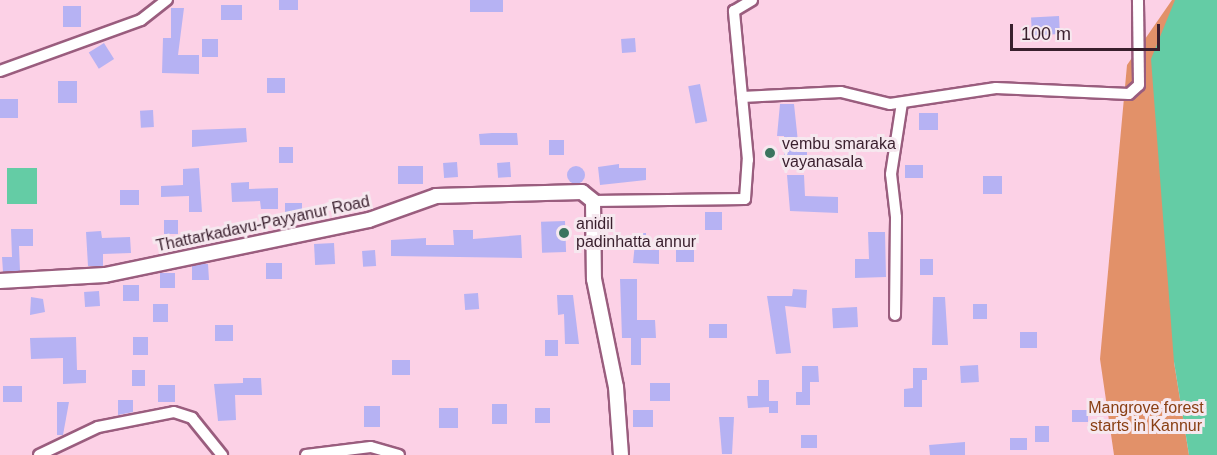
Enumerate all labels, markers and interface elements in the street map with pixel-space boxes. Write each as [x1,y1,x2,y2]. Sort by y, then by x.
scale bar [1013,12,1163,50]
text: 100 m [1021,24,1071,44]
place label: vembu smaraka vayanasala [782,134,896,172]
marker: vembu smaraka vayanasala [763,146,777,160]
street label: Thattarkadavu-Payyanur Road [154,192,372,256]
place label: anidil padinhatta annur [576,214,696,252]
marker: anidil padinhatta annur [557,226,571,240]
park label: Mangrove forest starts in Kannur [1088,398,1204,436]

